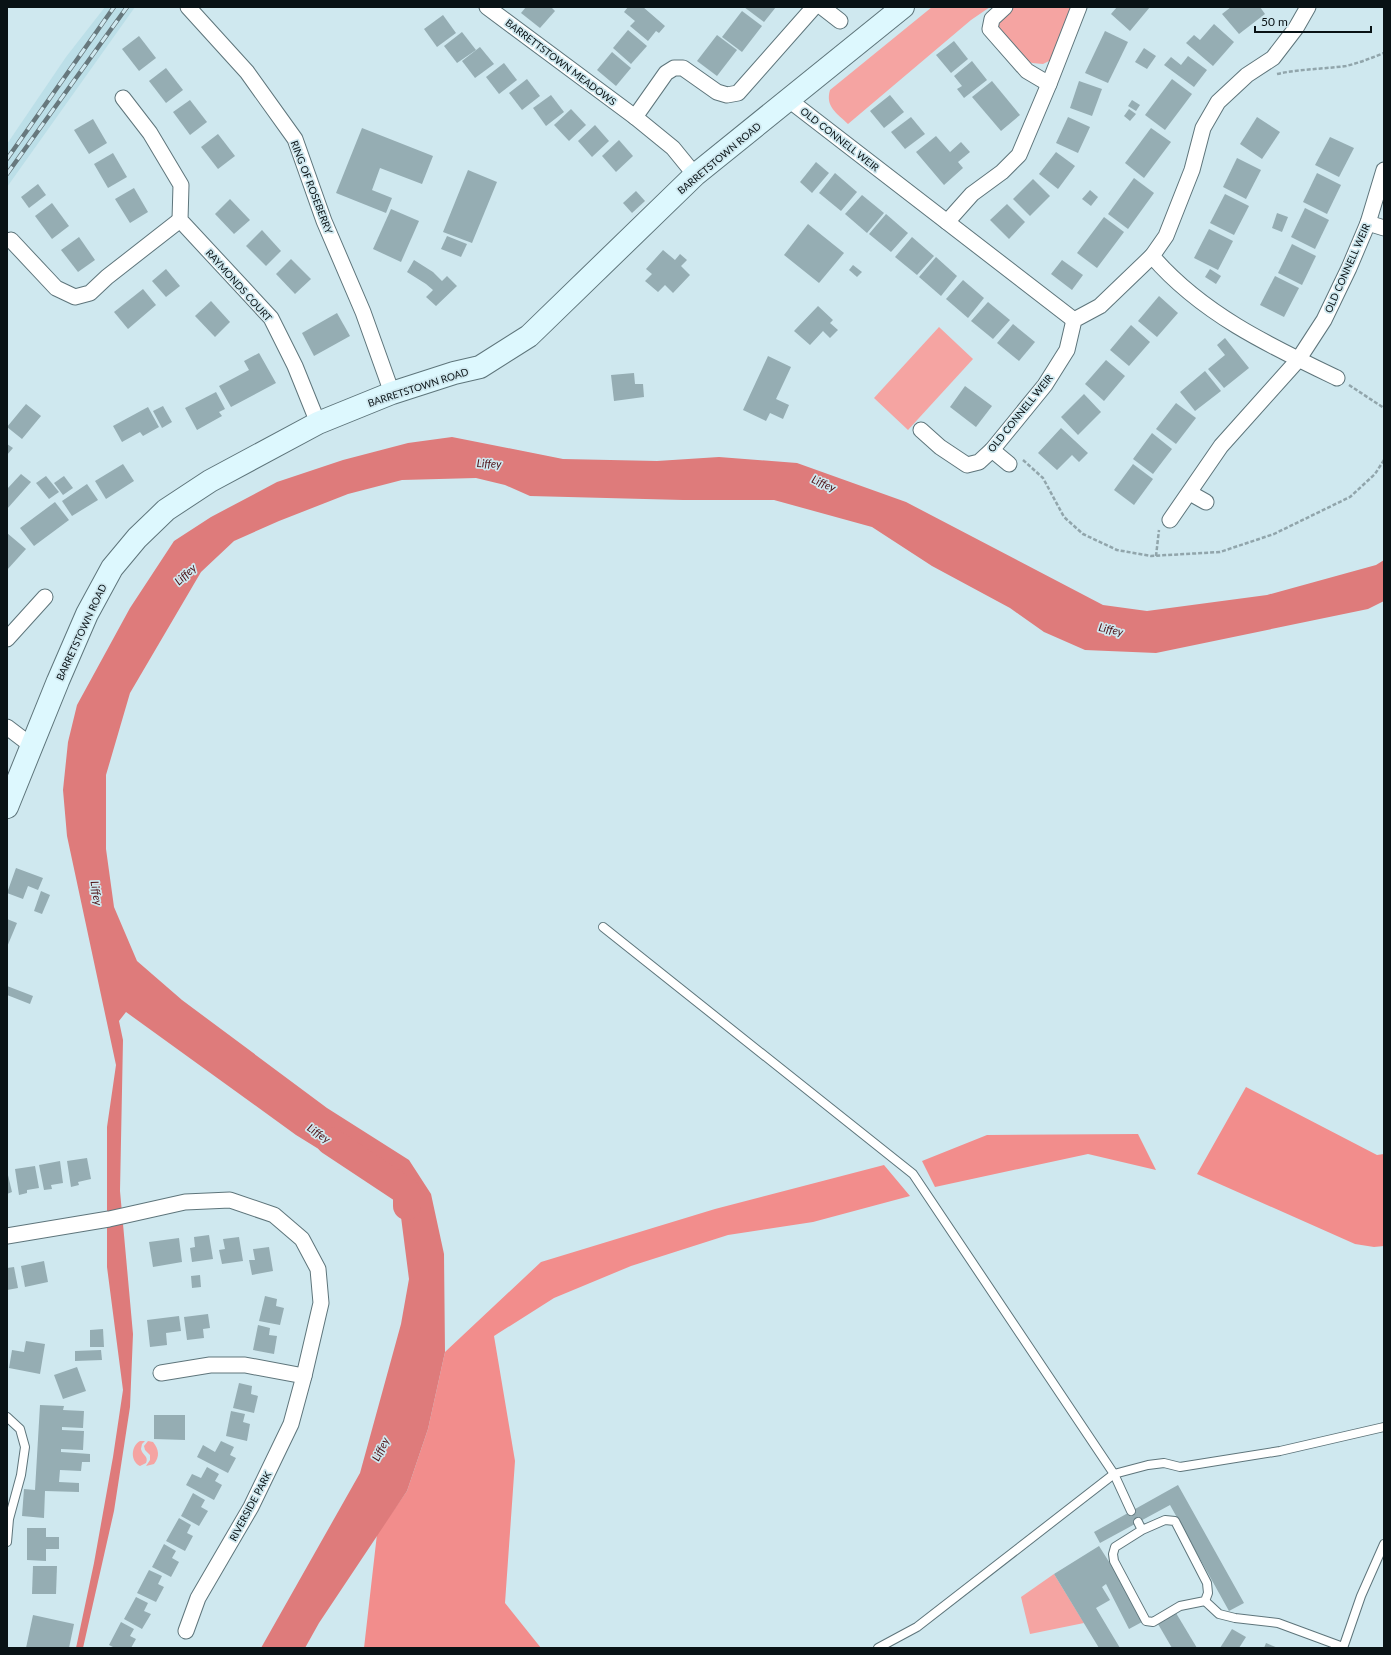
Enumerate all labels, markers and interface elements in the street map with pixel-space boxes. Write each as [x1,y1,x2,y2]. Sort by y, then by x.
scale bar [1255,8,1371,34]
text: 50 m [1261,14,1288,29]
street label: BARRETTSTOWN MEADOWS [503,16,619,108]
street label: OLD CONNELL WEIR [798,105,882,174]
street label: BARRETSTOWN ROAD [675,119,763,196]
street label: RING OF ROSEBERRY [289,139,336,236]
street label: OLD CONNELL WEIR [1322,221,1372,315]
street label: RAYMONDS COURT [203,246,275,324]
street label: BARRETSTOWN ROAD [366,365,470,409]
street label: OLD CONNELL WEIR [985,371,1055,454]
water label: Liffey [476,456,502,470]
water label: Liffey [810,472,839,494]
water label: Liffey [172,560,199,587]
street label: BARRETSTOWN ROAD [53,581,109,682]
water label: Liffey [1098,620,1125,638]
water label: Liffey [89,880,105,907]
water label: Liffey [305,1121,333,1146]
water label: Liffey [369,1434,392,1463]
street label: RIVERSIDE PARK [227,1469,274,1543]

